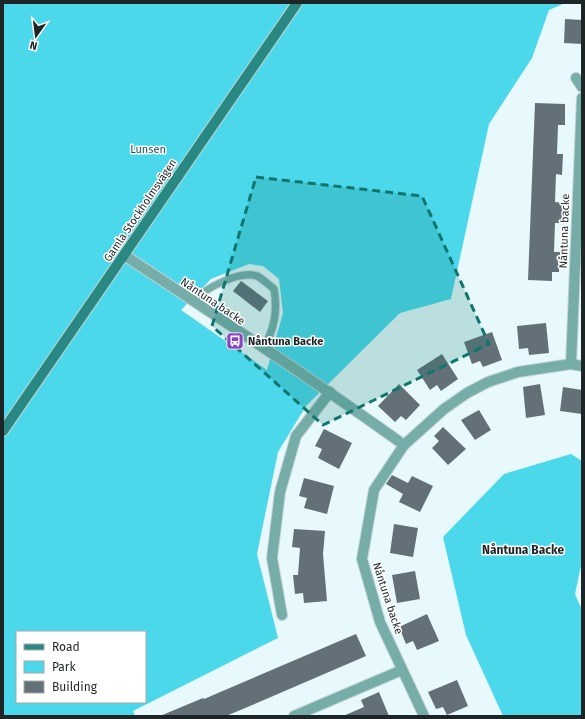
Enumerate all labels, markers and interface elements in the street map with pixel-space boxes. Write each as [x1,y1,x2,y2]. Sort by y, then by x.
north arrow [16,16,56,56]
text: N [29,38,39,52]
park label: Lunsen [130,143,166,156]
street label: Gamla Stockholmsvägen [101,156,180,264]
street label: Nåntuna backe [557,193,572,269]
street label: Nåntuna backe [178,275,247,328]
bus stop icon: Nåntuna Backe [225,331,245,351]
place label: Nåntuna Backe [248,335,323,348]
district label: Nåntuna Backe [482,543,564,557]
street label: Nåntuna backe [370,561,405,636]
legend [16,631,146,703]
text: Road [52,640,80,654]
text: Park [52,660,76,674]
text: Building [52,680,98,694]

